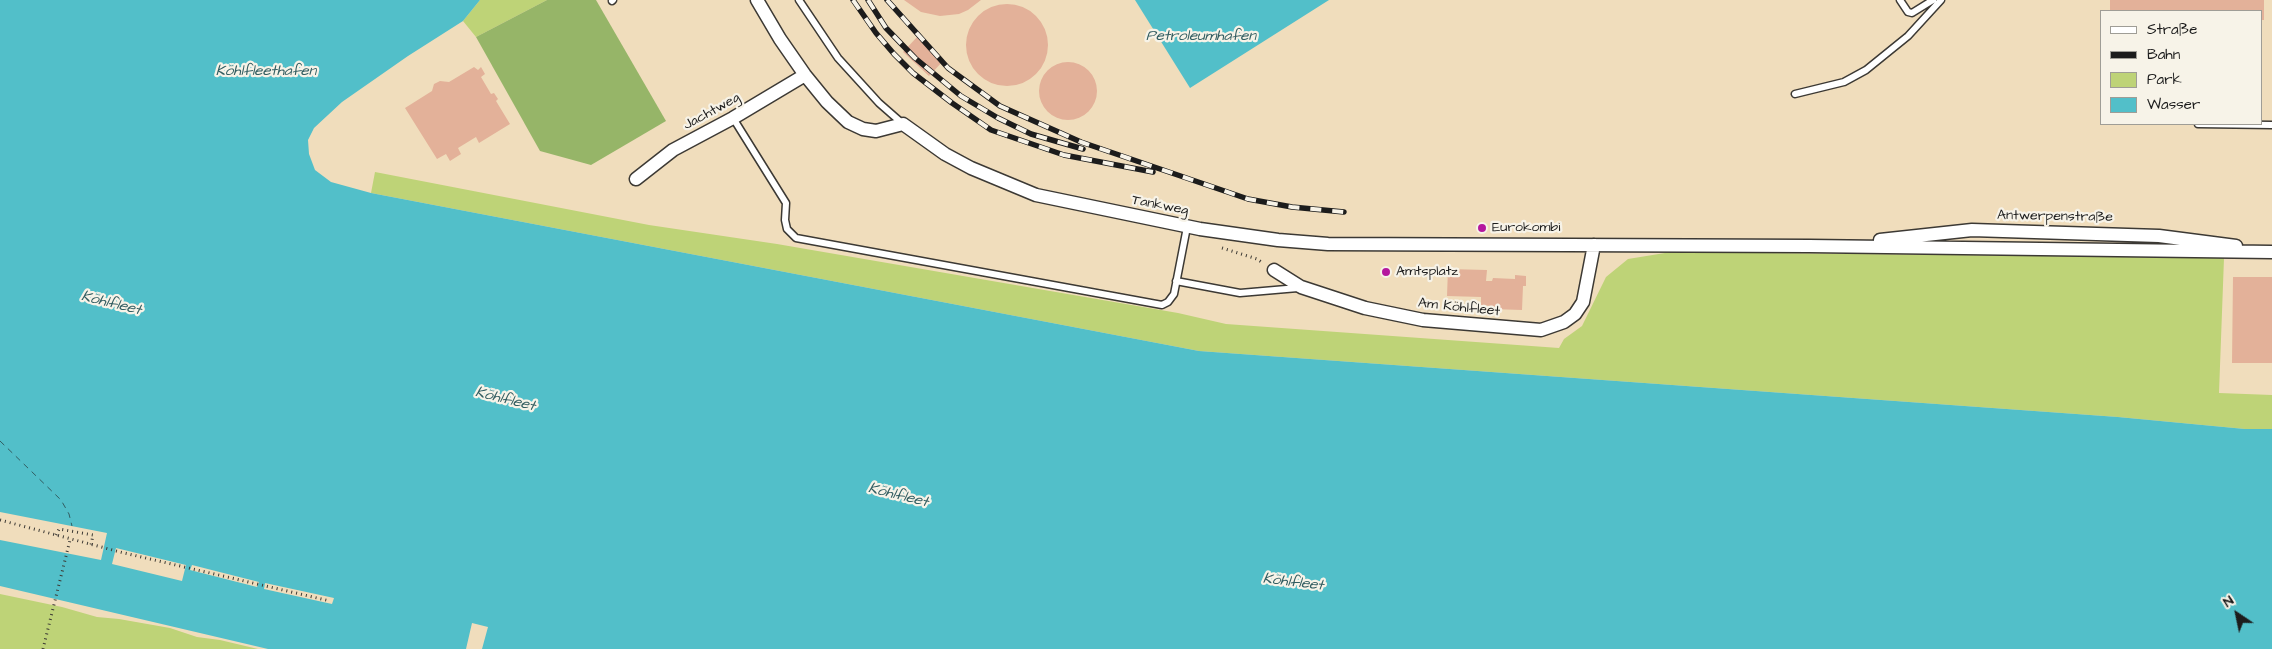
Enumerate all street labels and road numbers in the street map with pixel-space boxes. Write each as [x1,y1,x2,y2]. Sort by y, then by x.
street label: Jachtweg [681,90,743,134]
street label: Tankweg [1130,192,1190,220]
street label: Antwerpenstraße [1997,208,2113,226]
street label: Am Köhlfleet [1417,295,1501,321]

